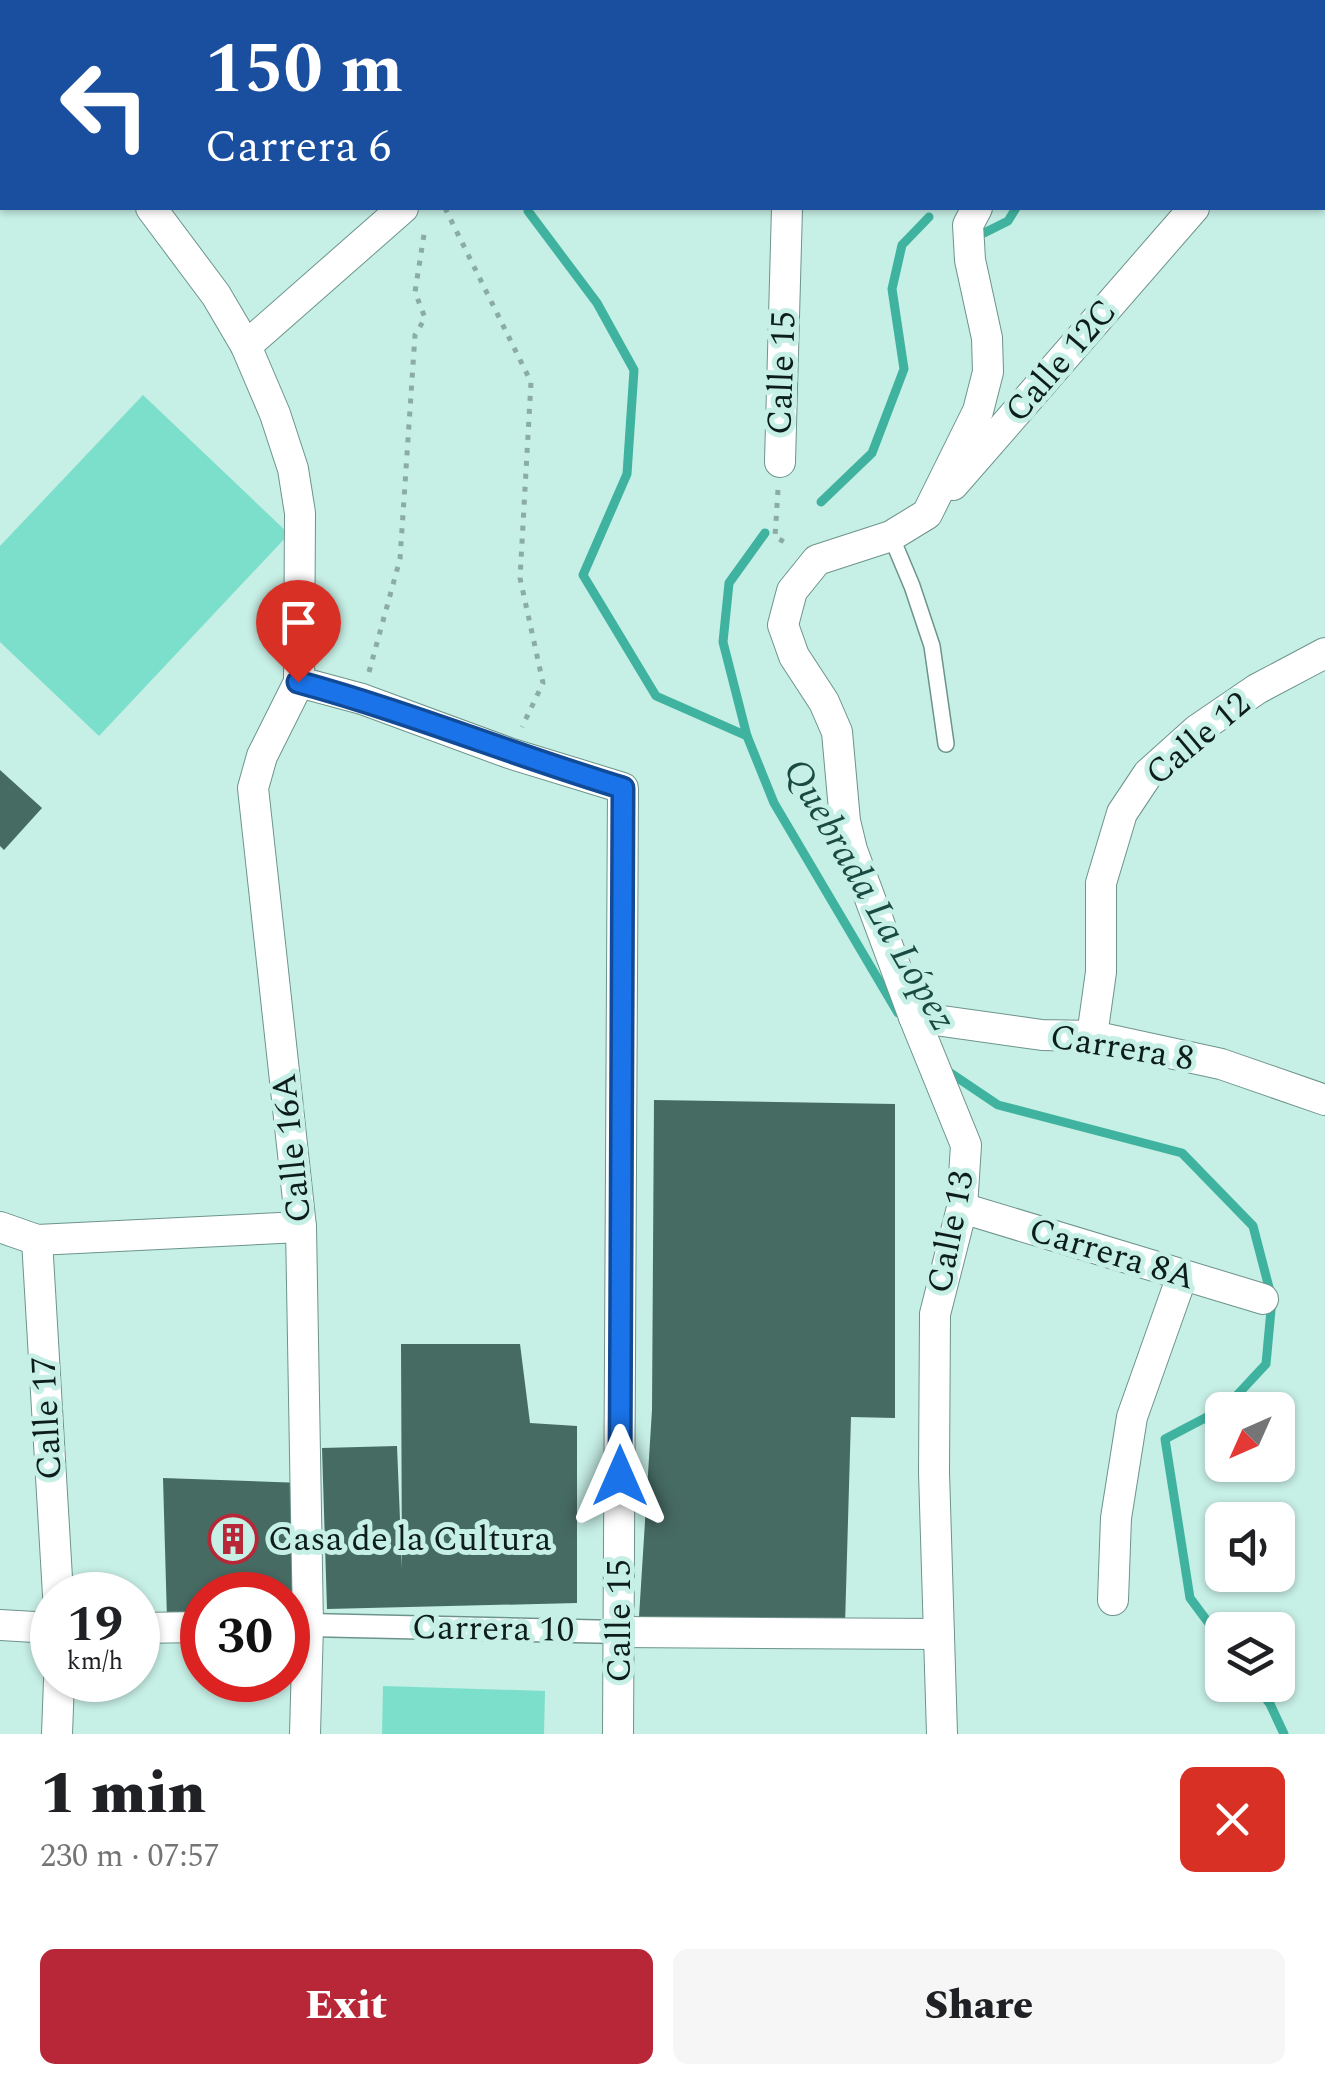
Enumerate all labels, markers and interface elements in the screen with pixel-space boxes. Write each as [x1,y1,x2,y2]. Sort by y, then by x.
text: 150 m [205,17,403,123]
icon: left [40,40,170,170]
text: Carrera 6 [205,113,391,182]
street label: Calle 12C [992,287,1130,435]
street label: Calle 15 [753,310,811,436]
pin [256,580,341,683]
icon: arrive [271,595,326,650]
street label: Calle 12 [1134,679,1262,799]
water label: Quebrada La López [767,748,971,1042]
street label: Carrera 8 [1046,1010,1198,1086]
street label: Calle 16A [258,1071,326,1225]
street label: Calle 13 [913,1166,989,1298]
street label: Carrera 8A [1022,1204,1202,1304]
street label: Calle 17 [17,1355,77,1481]
north arrow [1205,1392,1295,1482]
map controls [1205,1392,1295,1702]
position arrow [568,1424,672,1528]
button: sound [1205,1502,1295,1592]
building icon: Casa de la Cultura [207,1513,259,1565]
place label: Casa de la Cultura [268,1513,552,1566]
street label: Calle 15 [593,1559,646,1683]
speed limit sign: 30 [180,1572,310,1702]
text: 19 [67,1587,123,1663]
street label: Carrera 10 [411,1601,575,1657]
button: layers [1205,1612,1295,1702]
text: km/h [67,1643,123,1681]
text: 1 min [40,1748,206,1840]
button: close [1180,1767,1285,1872]
text: 230 m · 07:57 [40,1832,220,1881]
button: Exit [40,1949,653,2064]
button: Share [673,1949,1285,2064]

